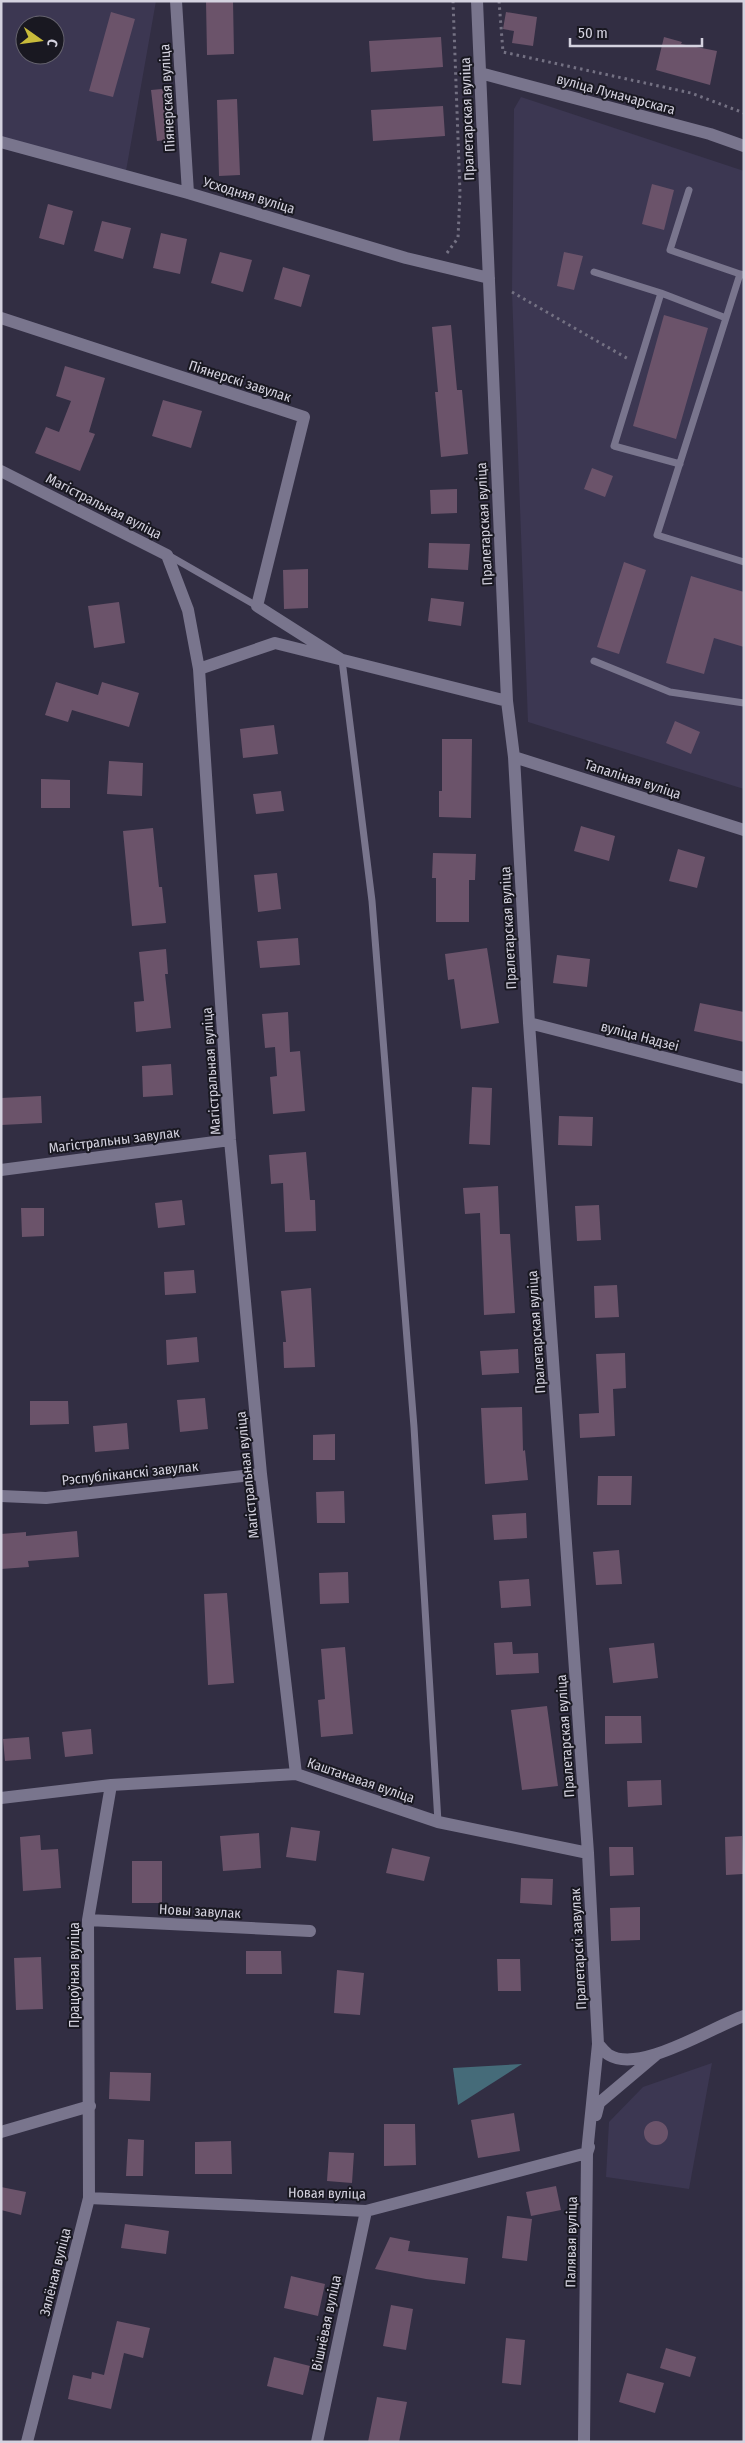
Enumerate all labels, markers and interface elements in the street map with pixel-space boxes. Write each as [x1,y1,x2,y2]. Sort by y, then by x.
north arrow [15,15,65,65]
scale bar [570,15,702,47]
text: 50 m [578,24,608,42]
text: С [43,37,61,49]
street label: Піянерская вуліца [156,43,179,152]
street label: Пралетарская вуліца [457,57,478,181]
street label: вуліца Луначарскага [555,70,677,119]
street label: Усходняя вуліца [200,173,297,218]
street label: Піянерскі завулак [187,357,294,406]
street label: Пралетарская вуліца [473,462,496,586]
street label: Магістральная вуліца [43,470,165,543]
street label: Тапаліная вуліца [583,756,683,803]
street label: Пралетарская вуліца [497,866,520,990]
street label: Магістральная вуліца [199,1007,224,1135]
street label: вуліца Надзеі [599,1018,681,1055]
street label: Магістральны завулак [48,1124,181,1157]
street label: Пралетарская вуліца [524,1270,549,1394]
street label: Магістральная вуліца [232,1410,263,1539]
street label: Рэспубліканскі завулак [61,1458,200,1489]
street label: Пралетарская вуліца [553,1674,578,1798]
street label: Каштанавая вуліца [305,1754,417,1807]
street label: Пралетарскі завулак [567,1887,590,2010]
street label: Новы завулак [159,1901,242,1922]
street label: Працоўная вуліца [66,1922,83,2028]
street label: Новая вуліца [288,2184,366,2203]
street label: Палявая вуліца [562,2196,581,2288]
street label: Зялёная вуліца [36,2226,75,2318]
street label: Вішнёвая вуліца [308,2274,345,2373]

